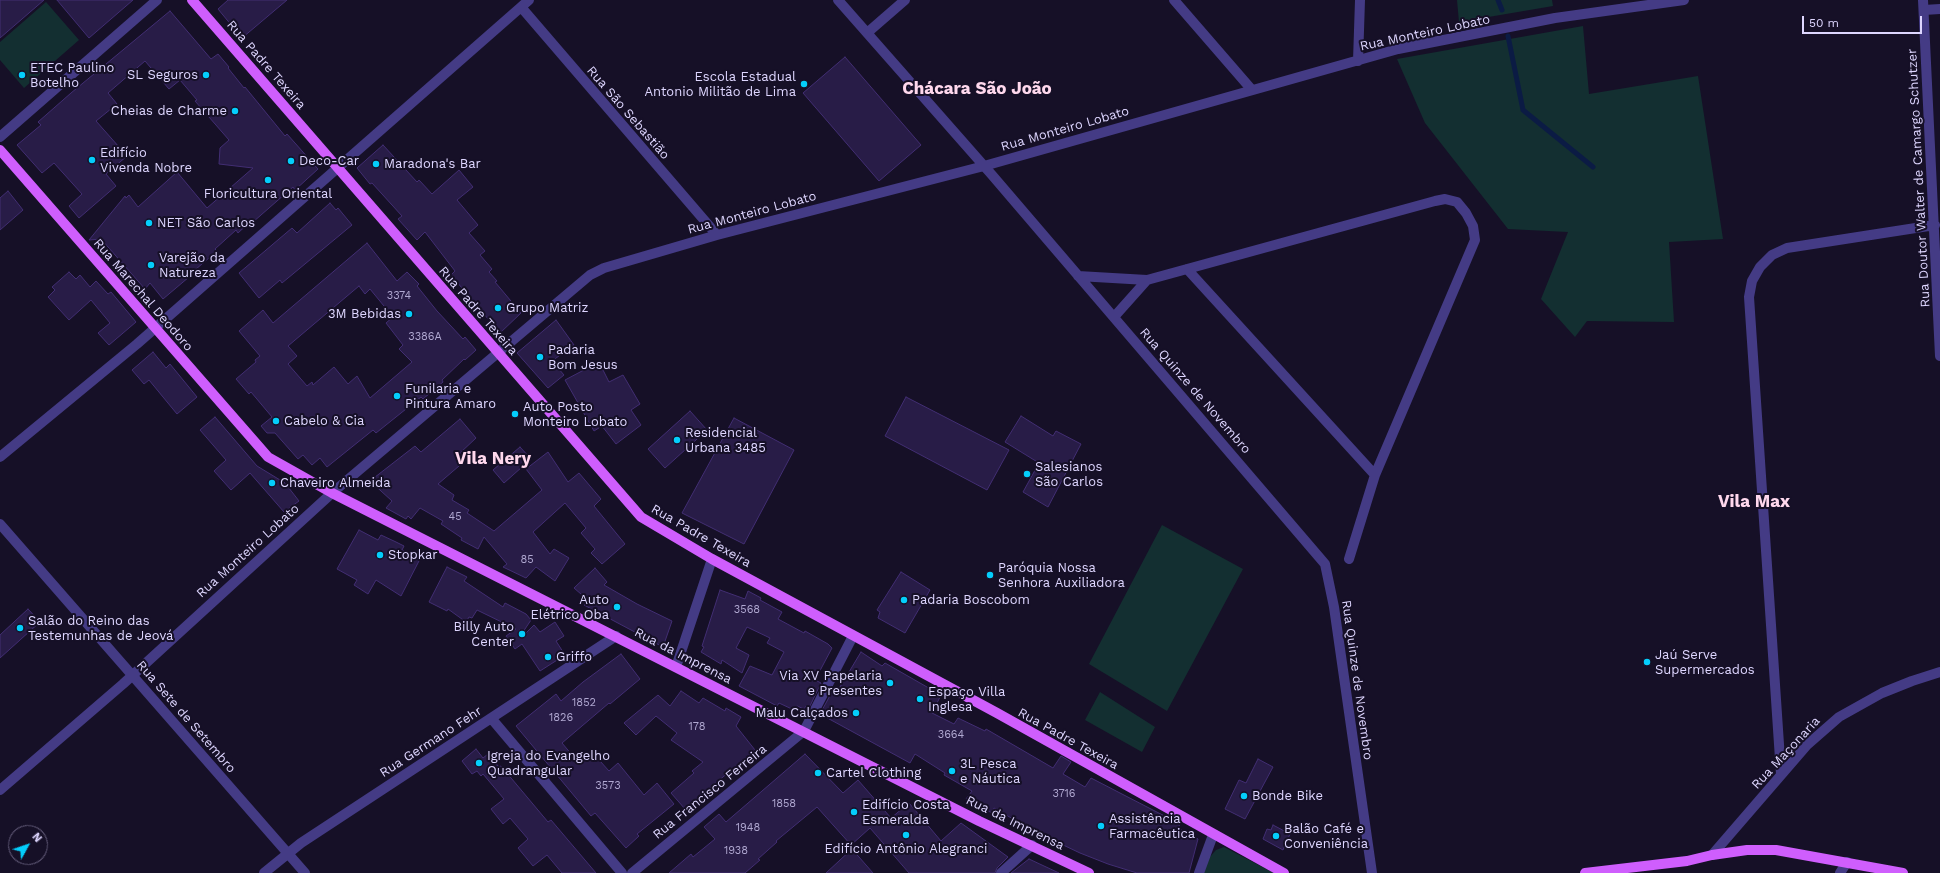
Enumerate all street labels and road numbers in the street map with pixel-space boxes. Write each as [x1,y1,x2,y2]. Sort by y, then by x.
street label: Rua Monteiro Lobato [1358,12,1492,54]
street label: Rua Padre Texeira [223,17,309,113]
street label: Rua Doutor Walter de Camargo Schutzer [1904,48,1934,308]
street label: Rua São Sebastião [583,63,673,163]
street label: Rua Monteiro Lobato [999,103,1131,155]
street label: Rua Monteiro Lobato [686,188,818,238]
street label: Rua Marechal Deodoro [90,236,196,354]
street label: Rua Padre Texeira [435,263,521,359]
street label: Rua Quinze de Novembro [1136,325,1254,457]
street label: Rua Monteiro Lobato [193,501,303,601]
street label: Rua Padre Texeira [648,501,754,571]
street label: Rua Quinze de Novembro [1338,599,1376,761]
street label: Rua da Imprensa [632,625,734,687]
street label: Rua Sete de Setembro [133,658,239,776]
street label: Rua Germano Fehr [377,703,485,781]
street label: Rua Padre Texeira [1015,705,1121,773]
street label: Rua Maçonaria [1748,714,1824,792]
street label: Rua Francisco Ferreira [650,741,770,843]
street label: Rua da Imprensa [963,792,1067,854]

